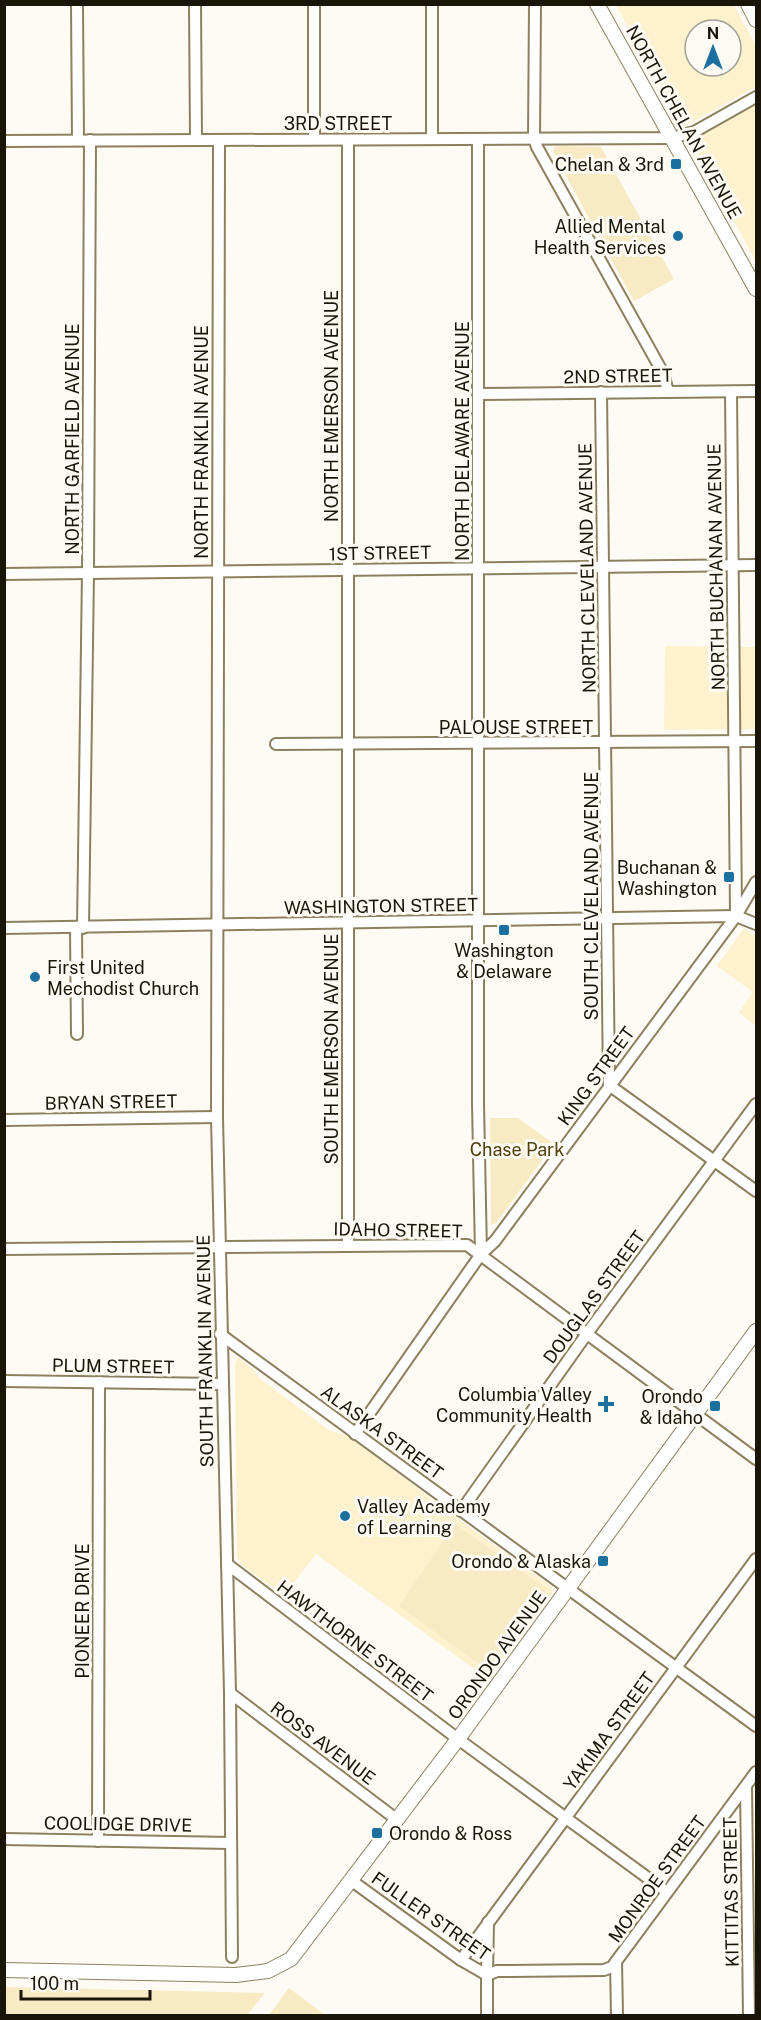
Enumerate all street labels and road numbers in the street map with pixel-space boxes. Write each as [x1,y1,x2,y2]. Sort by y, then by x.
street label: NORTH CHELAN AVENUE [622,21,746,223]
street label: 3RD STREET [284,113,393,134]
street label: NORTH EMERSON AVENUE [321,290,342,522]
street label: NORTH DELAWARE AVENUE [452,321,473,561]
street label: NORTH GARFIELD AVENUE [62,323,83,555]
street label: NORTH FRANKLIN AVENUE [191,325,212,559]
street label: 2ND STREET [563,365,673,387]
street label: NORTH CLEVELAND AVENUE [574,443,600,693]
street label: NORTH BUCHANAN AVENUE [703,443,729,691]
street label: 1ST STREET [329,542,432,564]
street label: PALOUSE STREET [439,717,594,738]
street label: SOUTH CLEVELAND AVENUE [581,772,602,1020]
street label: WASHINGTON STREET [284,894,479,918]
street label: SOUTH EMERSON AVENUE [321,934,342,1164]
street label: KING STREET [553,1022,639,1129]
street label: BRYAN STREET [45,1090,178,1114]
street label: IDAHO STREET [333,1218,463,1242]
street label: DOUGLAS STREET [539,1226,649,1367]
street label: SOUTH FRANKLIN AVENUE [192,1235,218,1467]
street label: PLUM STREET [52,1354,175,1378]
street label: ALASKA STREET [317,1381,447,1483]
street label: PIONEER DRIVE [72,1543,93,1679]
street label: HAWTHORNE STREET [273,1576,437,1707]
street label: ORONDO AVENUE [443,1587,551,1723]
street label: YAKIMA STREET [559,1668,659,1794]
street label: ROSS AVENUE [267,1697,379,1789]
street label: MONROE STREET [604,1811,710,1946]
street label: COOLIDGE DRIVE [44,1812,192,1836]
street label: KITTITAS STREET [719,1816,743,1967]
street label: FULLER STREET [368,1867,495,1965]

